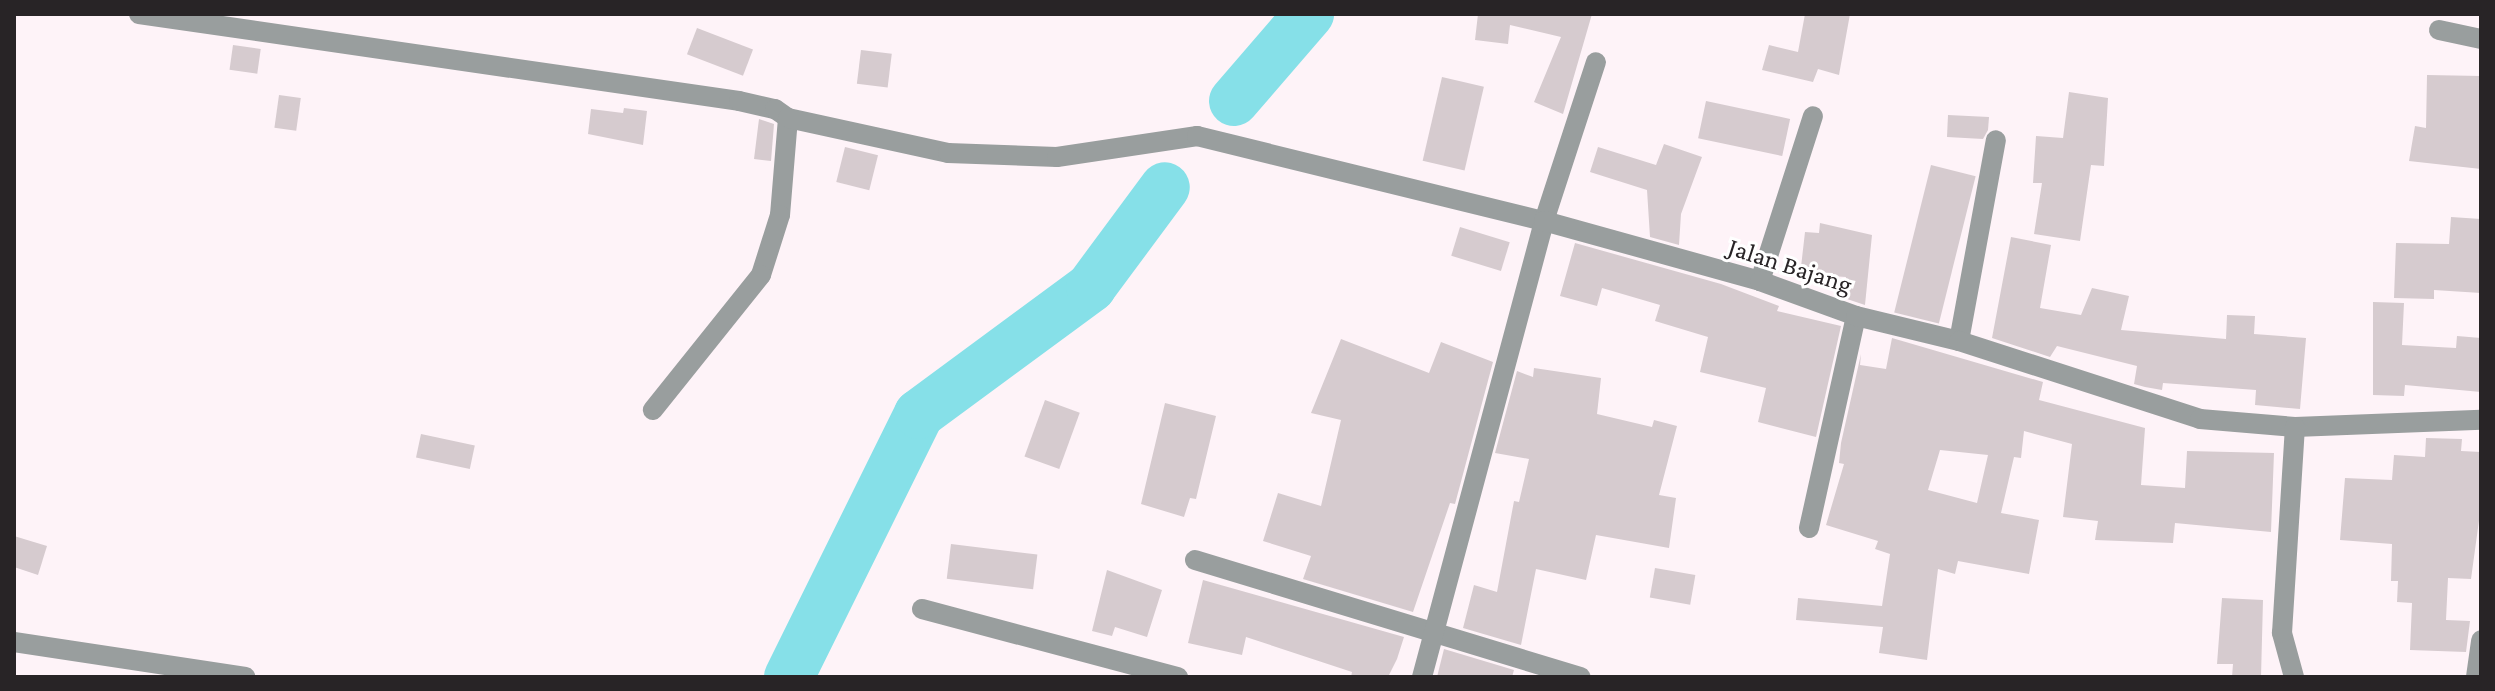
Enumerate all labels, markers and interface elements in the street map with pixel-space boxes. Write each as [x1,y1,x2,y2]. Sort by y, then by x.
street label: Jalan Bajang [1724,231,1856,301]

